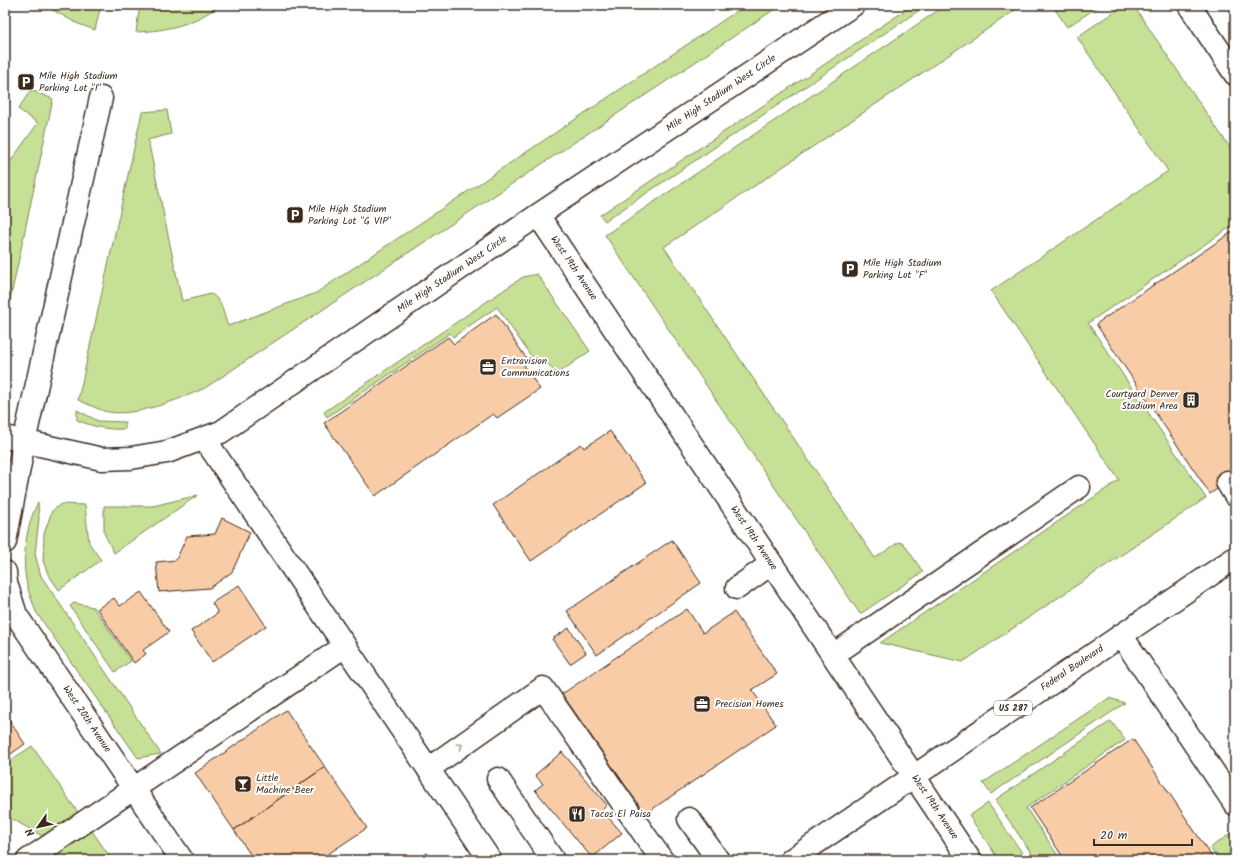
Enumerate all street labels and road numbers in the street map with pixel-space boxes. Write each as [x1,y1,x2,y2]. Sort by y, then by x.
street label: Mile High Stadium West Circle [663,50,780,136]
street label: Mile High Stadium West Circle [394,231,511,317]
street label: West 19th Avenue [546,232,602,304]
street label: West 19th Avenue [726,502,782,574]
street label: Federal Boulevard [1037,640,1108,695]
street label: West 20th Avenue [59,682,116,756]
road number: US 287 [994,701,1032,715]
street label: West 19th Avenue [907,771,963,843]

